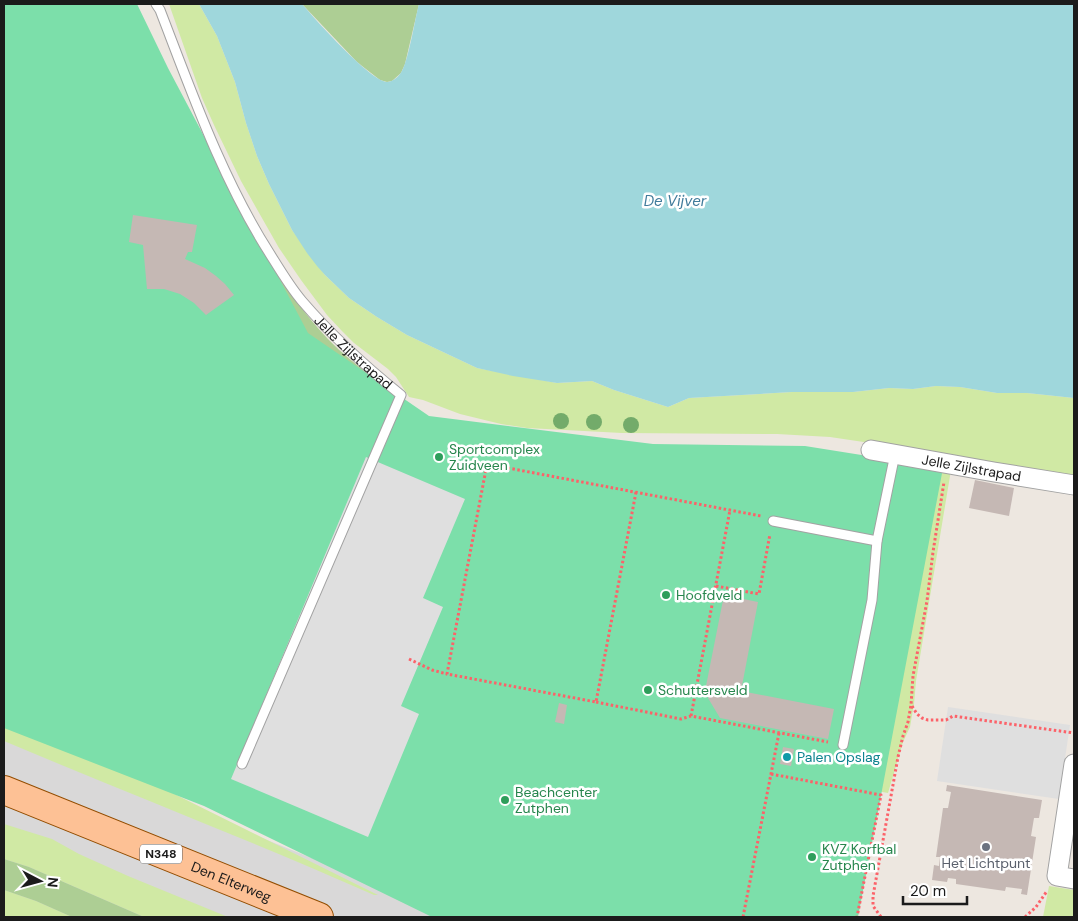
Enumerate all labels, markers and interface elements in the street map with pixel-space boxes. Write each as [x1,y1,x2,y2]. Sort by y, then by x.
water label: De Vijver [644,191,707,211]
street label: Jelle Zijlstrapad [310,312,396,393]
place label: Sportcomplex Zuidveen [449,440,540,474]
street label: Jelle Zijlstrapad [920,450,1022,485]
marker: Sportcomplex Zuidveen [433,451,445,463]
place label: Hoofdveld [676,586,742,604]
marker: Hoofdveld [660,589,672,601]
place label: Schuttersveld [658,681,748,699]
marker: Schuttersveld [642,684,654,696]
place label: Palen Opslag [797,748,881,766]
marker: Palen Opslag [781,751,793,763]
place label: Beachcenter Zutphen [515,783,598,817]
marker: Beachcenter Zutphen [499,794,511,806]
place label: KVZ Korfbal Zutphen [822,840,896,874]
marker: Het Lichtpunt [980,841,992,853]
road number: N348 [140,844,182,864]
marker: KVZ Korfbal Zutphen [806,851,818,863]
place label: Het Lichtpunt [941,854,1031,872]
north arrow [15,856,65,906]
street label: Den Elterweg [188,857,274,906]
scale bar [903,874,967,906]
text: N [43,876,62,888]
text: 20 m [910,881,946,901]

